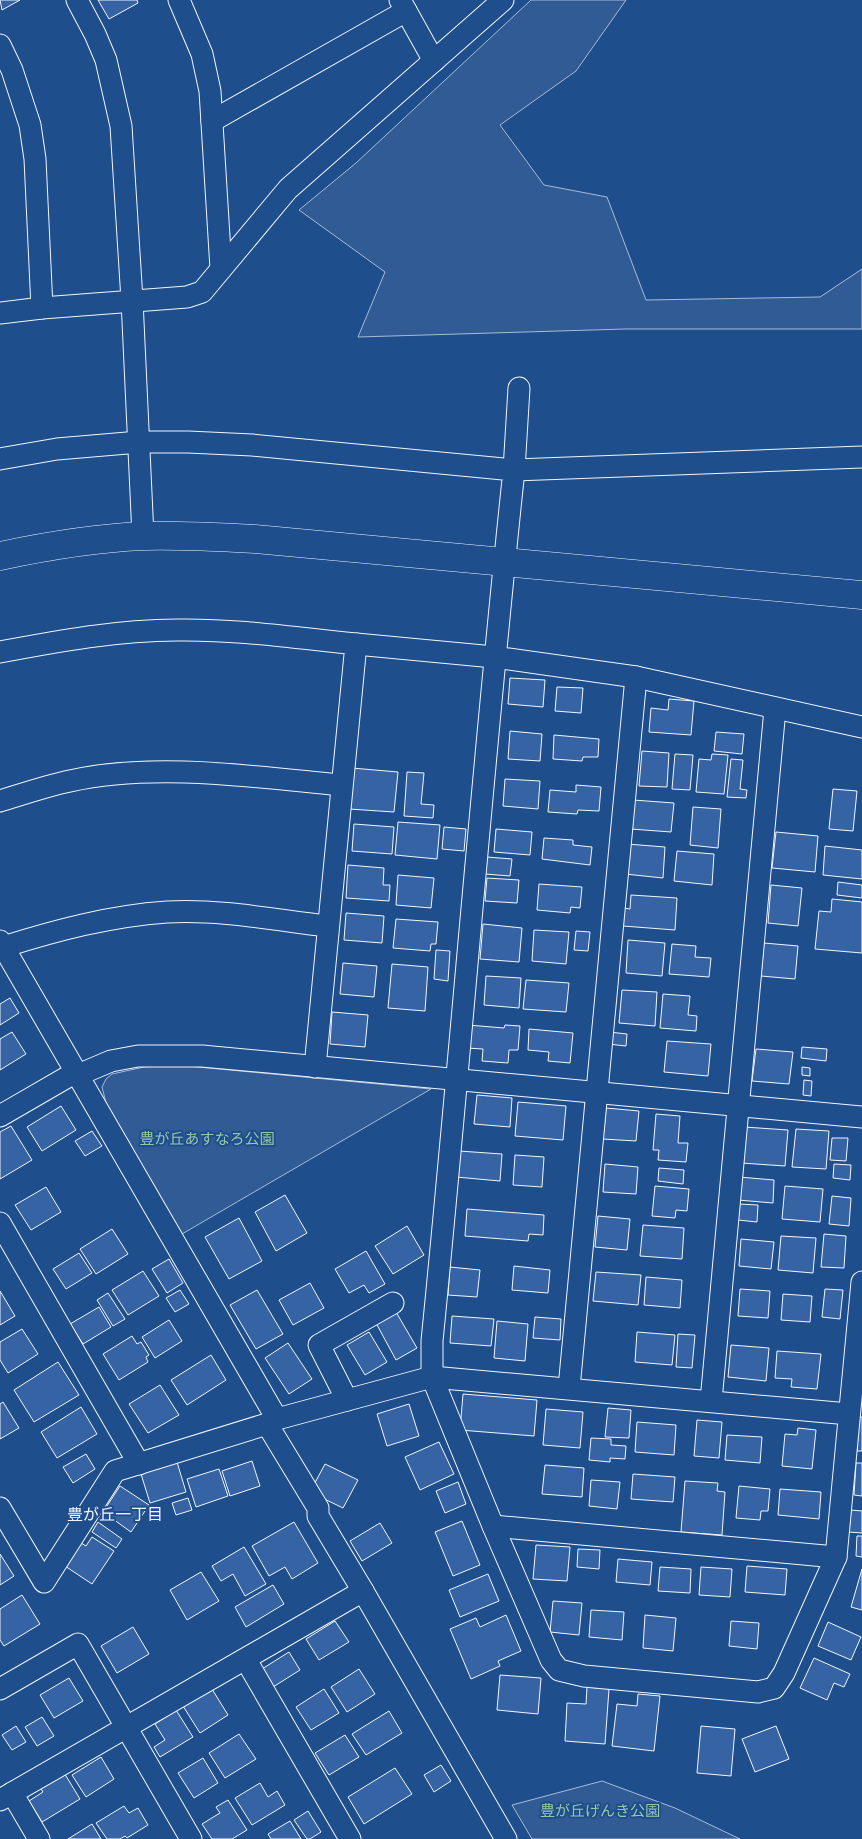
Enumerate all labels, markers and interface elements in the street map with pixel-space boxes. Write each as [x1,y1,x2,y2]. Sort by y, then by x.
park label: 豊が丘あすなろ公園 [139,1129,275,1147]
district label: 豊が丘一丁目 [67,1504,163,1523]
park label: 豊が丘げんき公園 [540,1801,660,1819]

